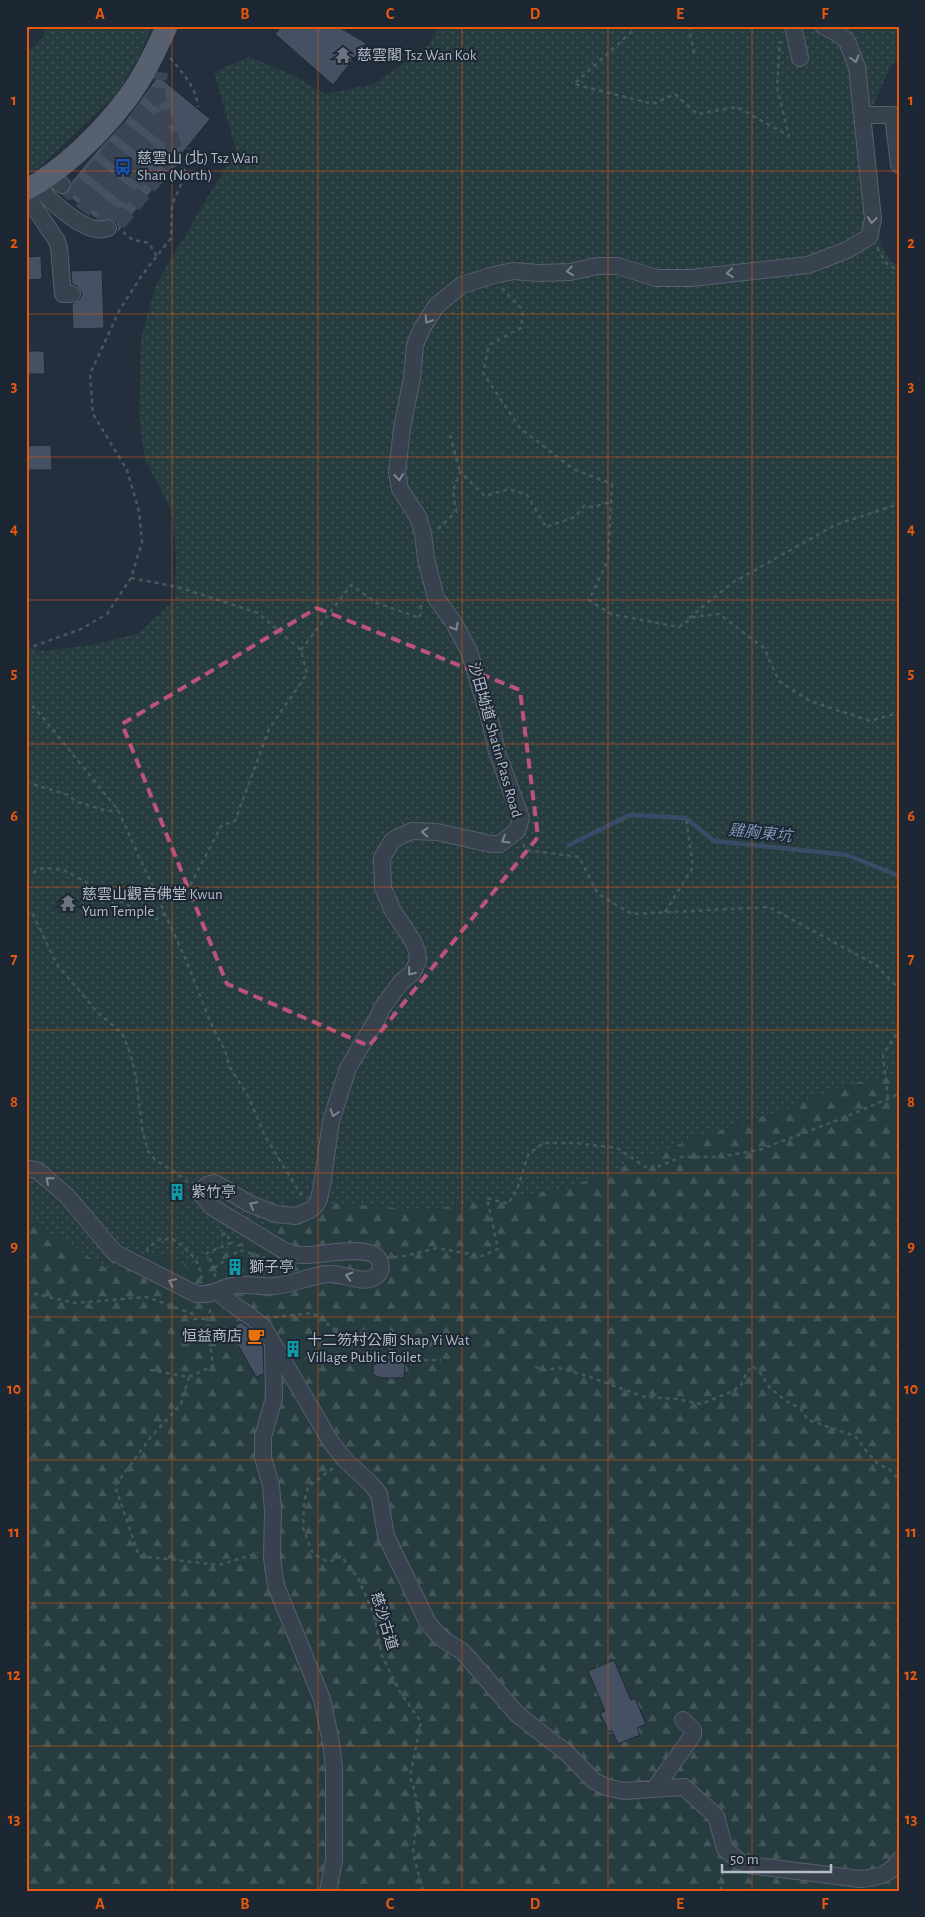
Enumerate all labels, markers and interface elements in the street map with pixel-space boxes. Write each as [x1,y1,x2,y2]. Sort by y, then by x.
text: A [95,6,105,22]
text: B [240,6,250,22]
text: C [386,6,395,22]
text: D [530,6,541,22]
text: E [676,6,684,22]
text: F [821,6,829,22]
temple icon: 慈雲閣 Tsz Wan Kok [333,45,353,65]
place label: 慈雲閣 Tsz Wan Kok [357,47,477,63]
one-way arrow [849,55,859,63]
text: 1 [11,92,17,108]
text: 1 [908,92,914,108]
place label: 慈雲山 (北) Tsz Wan Shan (North) [137,149,259,183]
bus stop icon: 慈雲山 (北) Tsz Wan Shan (North) [113,157,133,177]
one-way arrow [866,217,877,225]
text: 2 [10,235,18,251]
text: 2 [907,235,915,251]
one-way arrow [566,265,574,276]
one-way arrow [726,267,734,278]
one-way arrow [425,314,434,323]
text: 3 [11,378,18,394]
text: 3 [908,378,915,394]
one-way arrow [393,474,404,482]
text: 4 [10,521,18,537]
text: 4 [907,521,915,537]
one-way arrow [449,621,459,630]
street label: 沙田坳道 Shatin Pass Road [466,661,525,819]
text: 5 [11,665,18,681]
text: 5 [908,665,915,681]
text: 6 [10,808,18,824]
text: 6 [907,808,915,824]
water label: 雞胸東坑 [727,821,795,845]
one-way arrow [420,826,428,837]
one-way arrow [501,833,510,843]
place label: 慈雲山觀音佛堂 Kwun Yum Temple [82,885,223,919]
temple icon: 慈雲山觀音佛堂 Kwun Yum Temple [58,893,78,913]
text: 7 [11,951,18,967]
text: 7 [908,951,915,967]
one-way arrow [407,966,416,975]
text: 8 [10,1094,18,1110]
text: 8 [907,1094,915,1110]
one-way arrow [330,1108,340,1116]
one-way arrow [45,1177,54,1186]
building icon: 紫竹亭 [167,1182,187,1202]
place label: 紫竹亭 [191,1184,236,1200]
one-way arrow [249,1201,258,1211]
text: 9 [10,1238,18,1254]
text: 9 [907,1238,915,1254]
building icon: 獅子亭 [225,1257,245,1277]
place label: 獅子亭 [249,1259,294,1275]
one-way arrow [345,1271,354,1282]
one-way arrow [168,1278,177,1288]
cafe icon: 恒益商店 [246,1326,266,1346]
place label: 恒益商店 [182,1328,242,1344]
place label: 十二笏村公廁 Shap Yi Wat Village Public Toilet [307,1331,470,1365]
building icon: 十二笏村公廁 Shap Yi Wat Village Public Toilet [283,1339,303,1359]
text: 10 [7,1381,21,1397]
text: 10 [904,1381,918,1397]
text: 11 [8,1524,20,1540]
text: 11 [905,1524,917,1540]
street label: 慈沙古道 [368,1590,401,1652]
text: 12 [7,1667,21,1683]
text: 12 [904,1667,918,1683]
text: 13 [8,1811,20,1827]
text: 13 [905,1811,917,1827]
scale bar [722,1842,831,1874]
text: 50 m [730,1852,759,1867]
text: A [95,1896,105,1912]
text: B [240,1896,250,1912]
text: C [386,1896,395,1912]
text: D [530,1896,541,1912]
text: E [676,1896,684,1912]
text: F [821,1896,829,1912]

